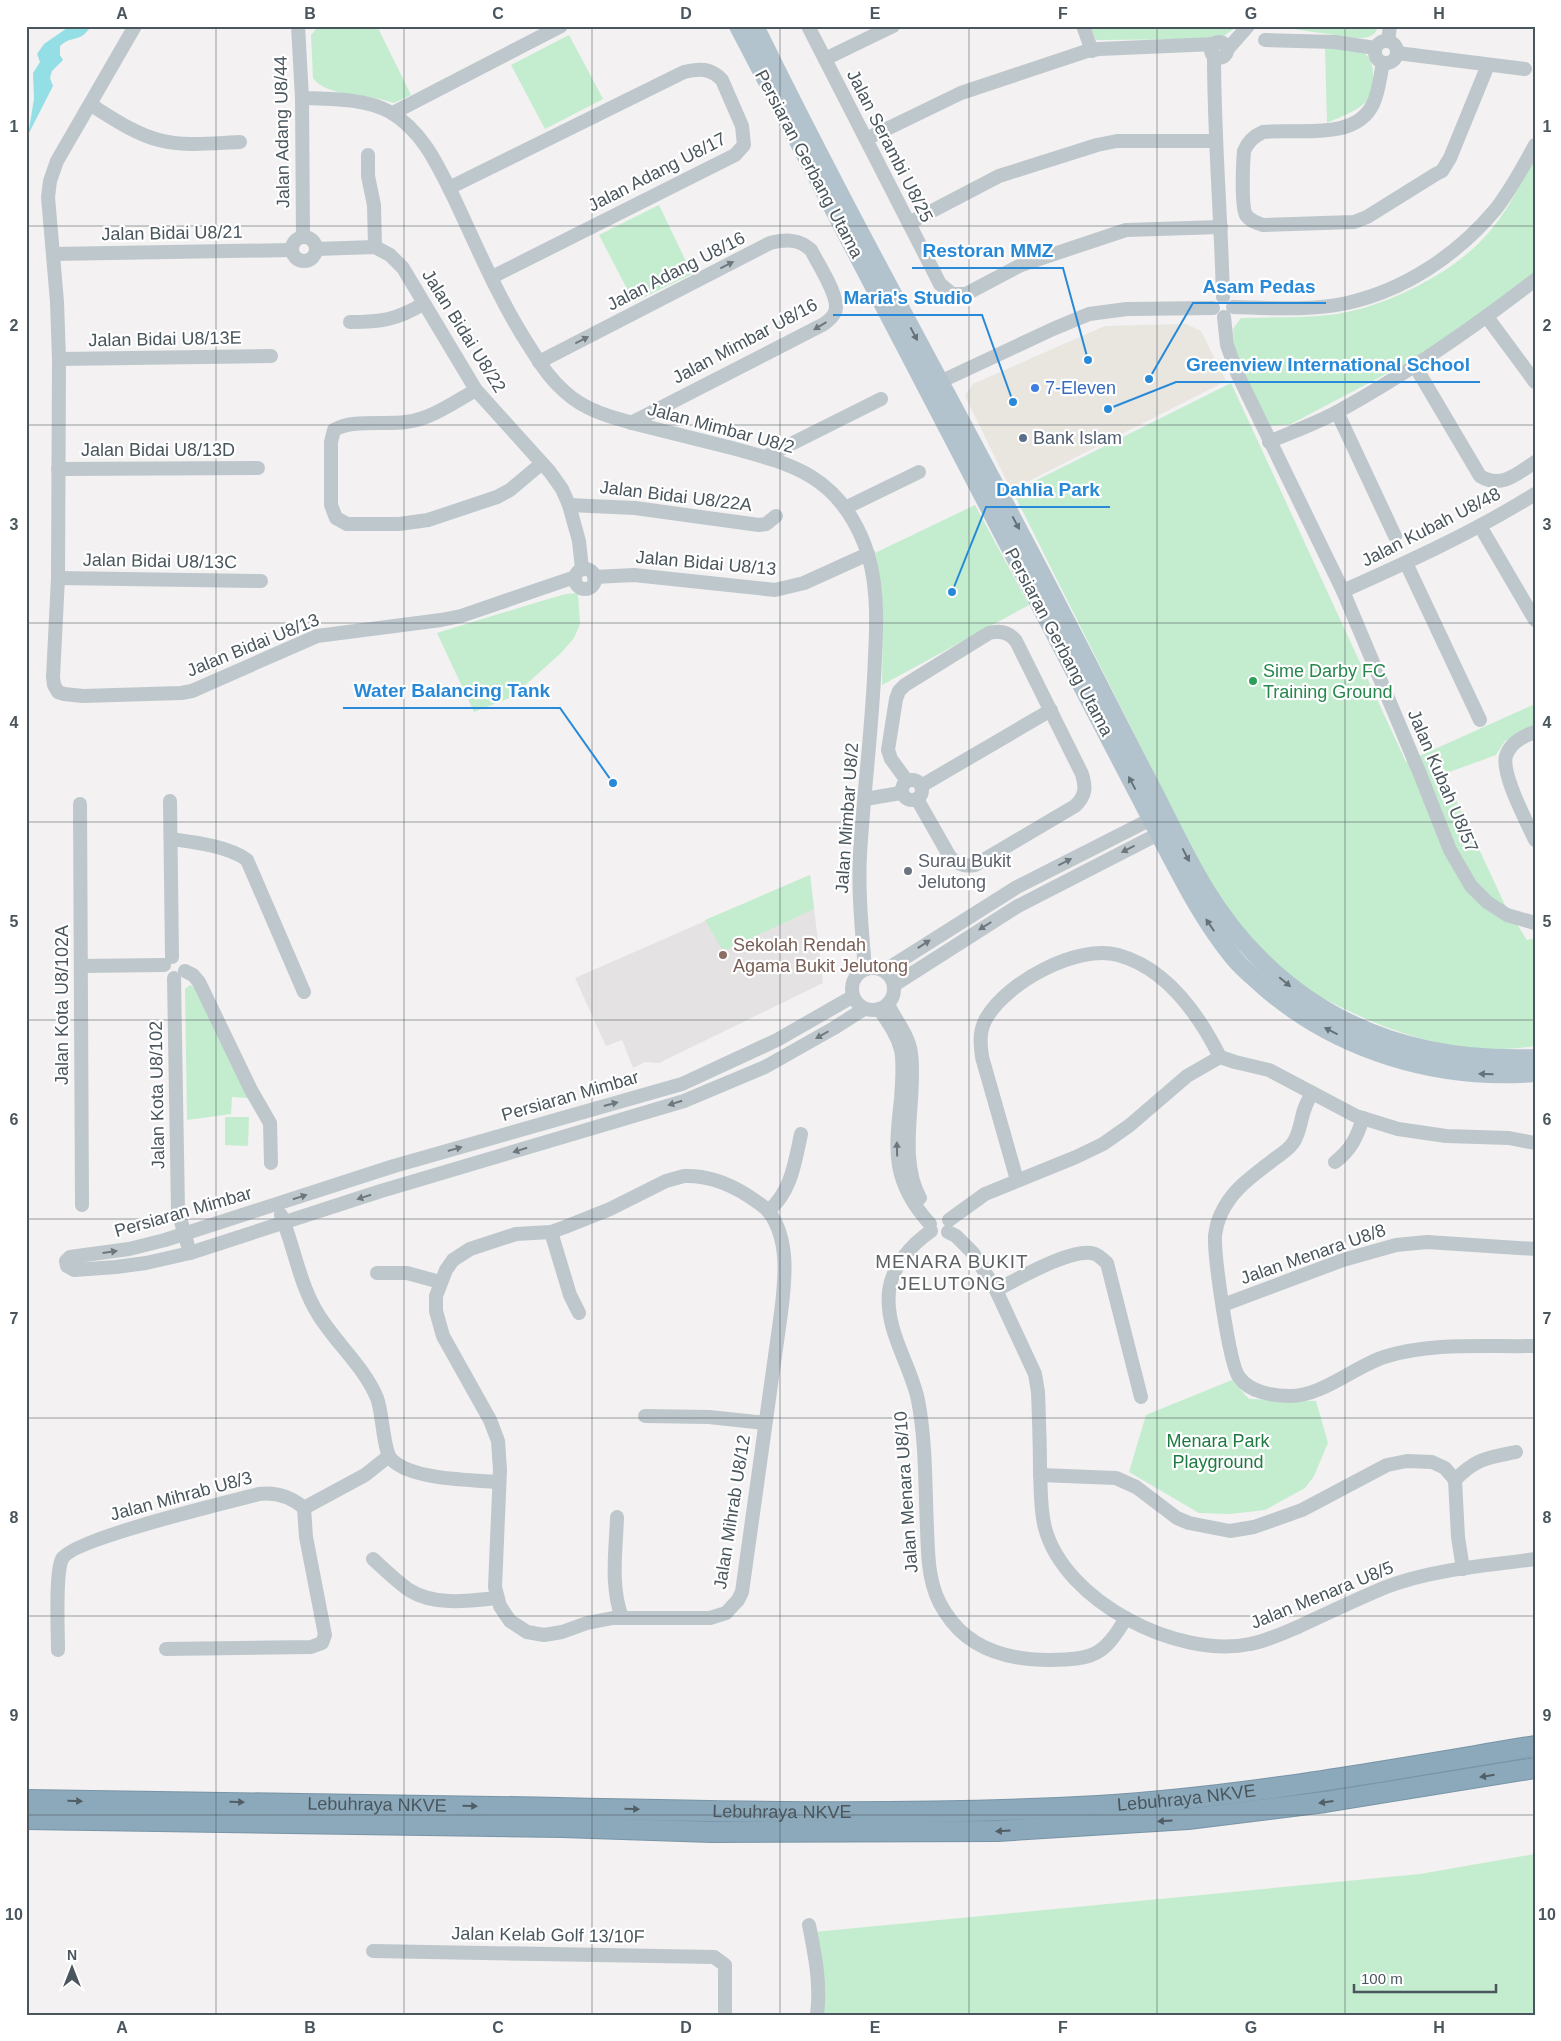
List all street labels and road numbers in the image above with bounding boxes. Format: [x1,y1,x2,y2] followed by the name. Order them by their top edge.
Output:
[271,56,293,208] street label: Jalan Adang U8/44
[751,67,868,262] street label: Persiaran Gerbang Utama
[843,67,937,225] street label: Jalan Serambi U8/25
[585,129,729,215] street label: Jalan Adang U8/17
[101,222,243,244] street label: Jalan Bidai U8/21
[604,228,748,314] street label: Jalan Adang U8/16
[418,266,510,396] street label: Jalan Bidai U8/22
[669,294,821,388] street label: Jalan Mimbar U8/16
[88,328,242,350] street label: Jalan Bidai U8/13E
[645,399,797,457] street label: Jalan Mimbar U8/2
[81,440,235,460] street label: Jalan Bidai U8/13D
[599,477,753,515] street label: Jalan Bidai U8/22A
[1358,483,1504,571] street label: Jalan Kubah U8/48
[1001,545,1118,740] street label: Persiaran Gerbang Utama
[635,547,777,579] street label: Jalan Bidai U8/13
[83,550,237,572] street label: Jalan Bidai U8/13C
[184,609,322,681] street label: Jalan Bidai U8/13
[1404,707,1482,855] street label: Jalan Kubah U8/57
[832,742,862,894] street label: Jalan Mimbar U8/2
[52,925,72,1085] street label: Jalan Kota U8/102A
[146,1021,168,1169] street label: Jalan Kota U8/102
[499,1067,641,1125] street label: Persiaran Mimbar
[112,1183,254,1241] street label: Persiaran Mimbar
[1238,1220,1388,1288] street label: Jalan Menara U8/8
[890,1410,922,1574] street label: Jalan Menara U8/10
[710,1433,754,1591] street label: Jalan Mihrab U8/12
[108,1467,254,1525] street label: Jalan Mihrab U8/3
[1248,1557,1396,1633] street label: Jalan Menara U8/5
[1116,1780,1257,1815] street label: Lebuhraya NKVE
[307,1793,447,1816] street label: Lebuhraya NKVE
[712,1801,851,1822] street label: Lebuhraya NKVE
[451,1923,645,1947] street label: Jalan Kelab Golf 13/10F

